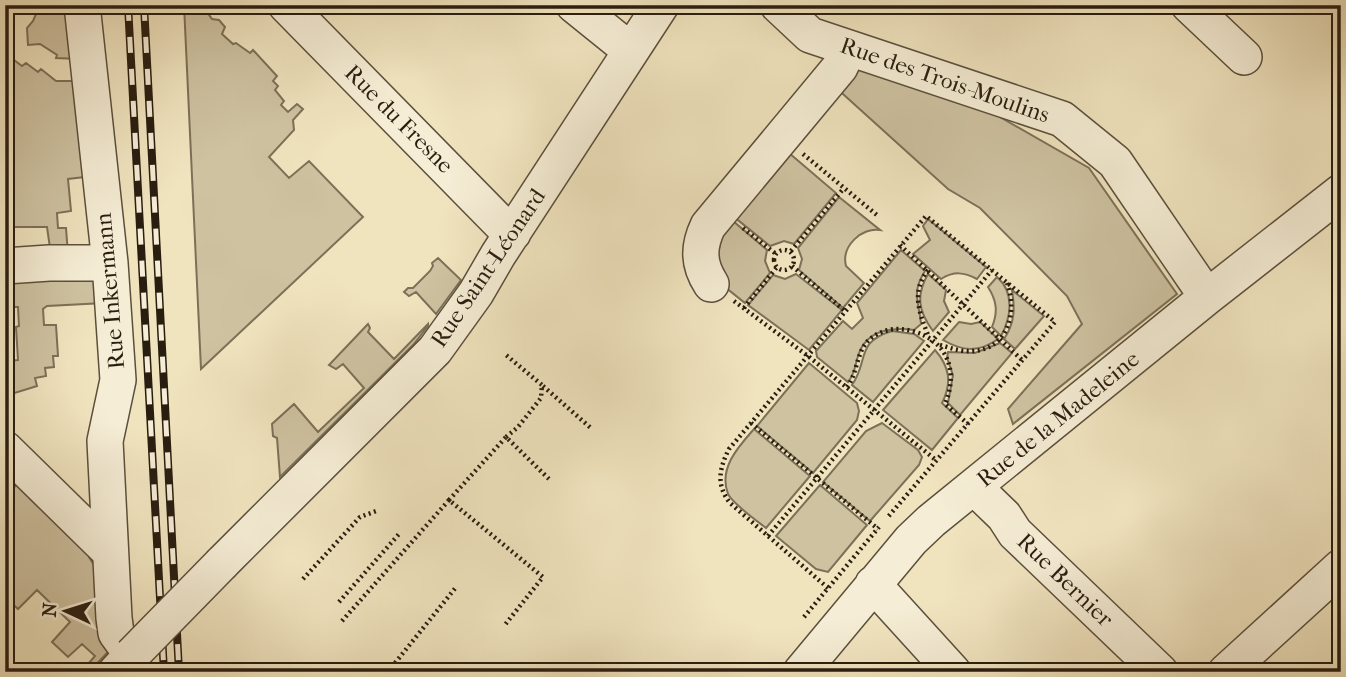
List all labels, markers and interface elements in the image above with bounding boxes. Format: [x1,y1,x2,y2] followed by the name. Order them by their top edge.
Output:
[837,32,1053,128] street label: Rue des Trois-Moulins
[339,59,459,179] street label: Rue du Fresne
[425,183,551,352] street label: Rue Saint-Léonard
[90,211,130,370] street label: Rue Inkermann
[971,345,1145,493] street label: Rue de la Madeleine
[1011,528,1119,633] street label: Rue Bernier
[32,576,102,646] north arrow
[39,601,62,618] text: N

